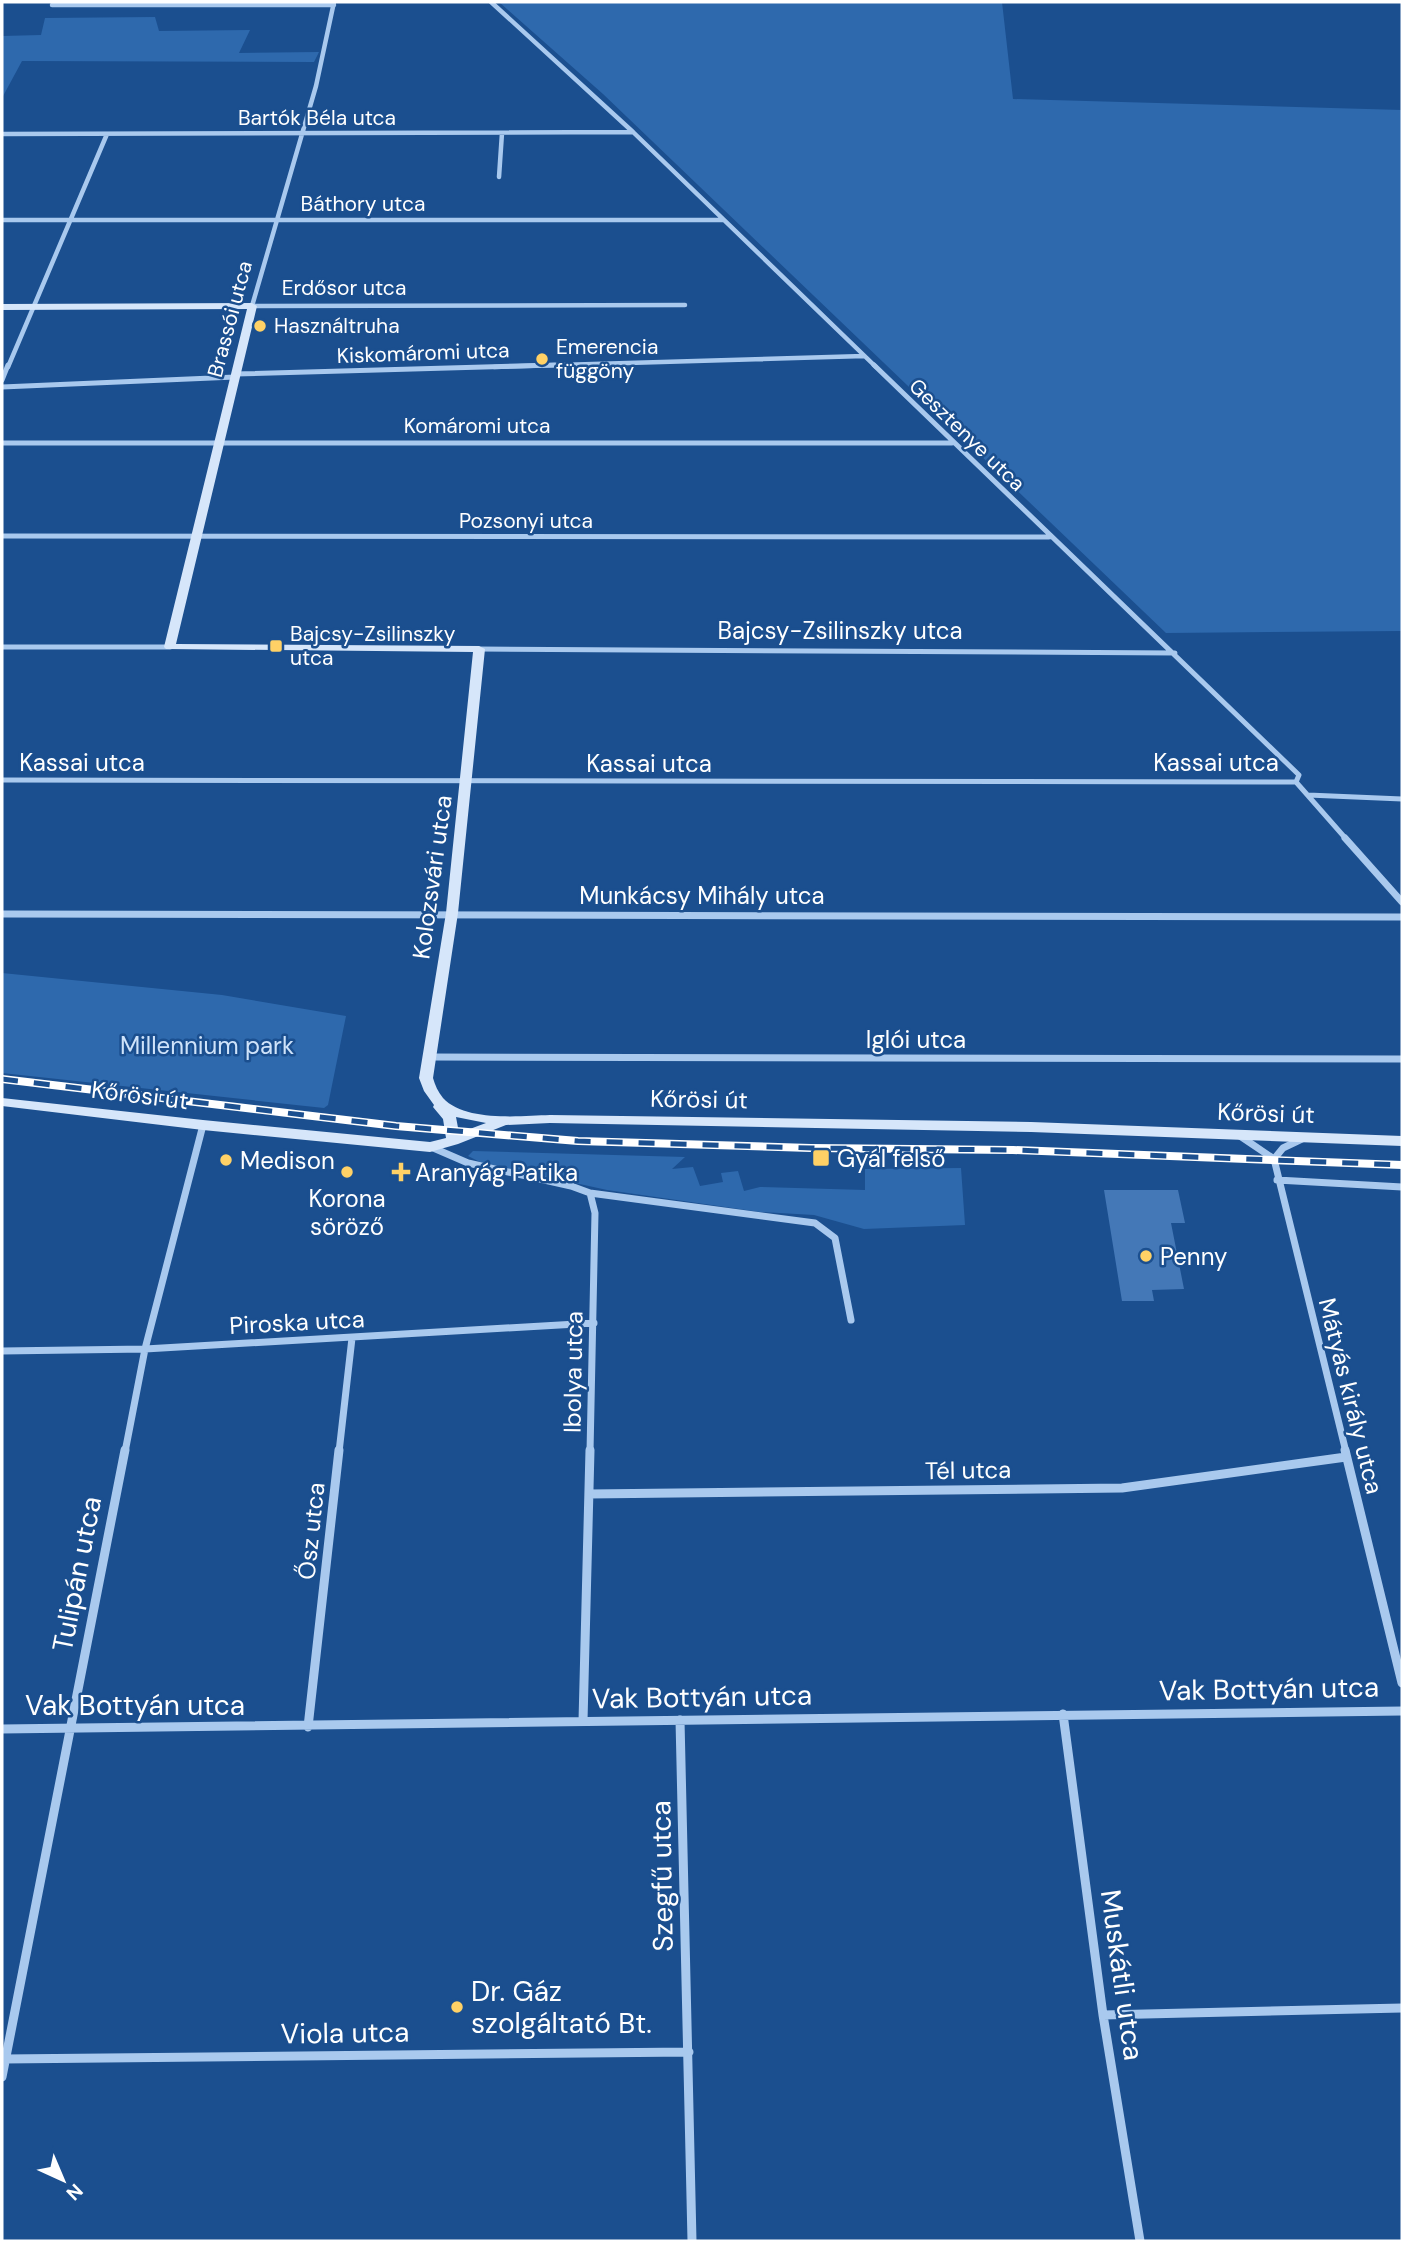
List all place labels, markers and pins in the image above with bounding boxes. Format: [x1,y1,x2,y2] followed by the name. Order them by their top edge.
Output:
[274,312,400,340] place label: Használtruha
[252,318,268,334] marker: Használtruha
[556,333,658,385] place label: Emerencia függöny
[534,351,550,367] marker: Emerencia függöny
[290,620,456,672] place label: Bajcsy-Zsilinszky utca
[268,638,284,654] marker: Bajcsy-Zsilinszky utca
[837,1143,946,1174] place label: Gyál felső
[240,1145,335,1176] place label: Medison
[811,1148,831,1168] marker: Gyál felső
[218,1152,234,1168] marker: Medison
[415,1157,578,1188] place label: Aranyág Patika
[339,1164,355,1180] marker: Korona söröző
[393,1164,409,1180] marker: Aranyág Patika
[309,1183,385,1242] place label: Korona söröző
[1160,1241,1227,1272] place label: Penny
[1138,1248,1154,1264] marker: Penny
[471,1973,652,2042] place label: Dr. Gáz szolgáltató Bt.
[449,1999,465,2015] marker: Dr. Gáz szolgáltató Bt.

